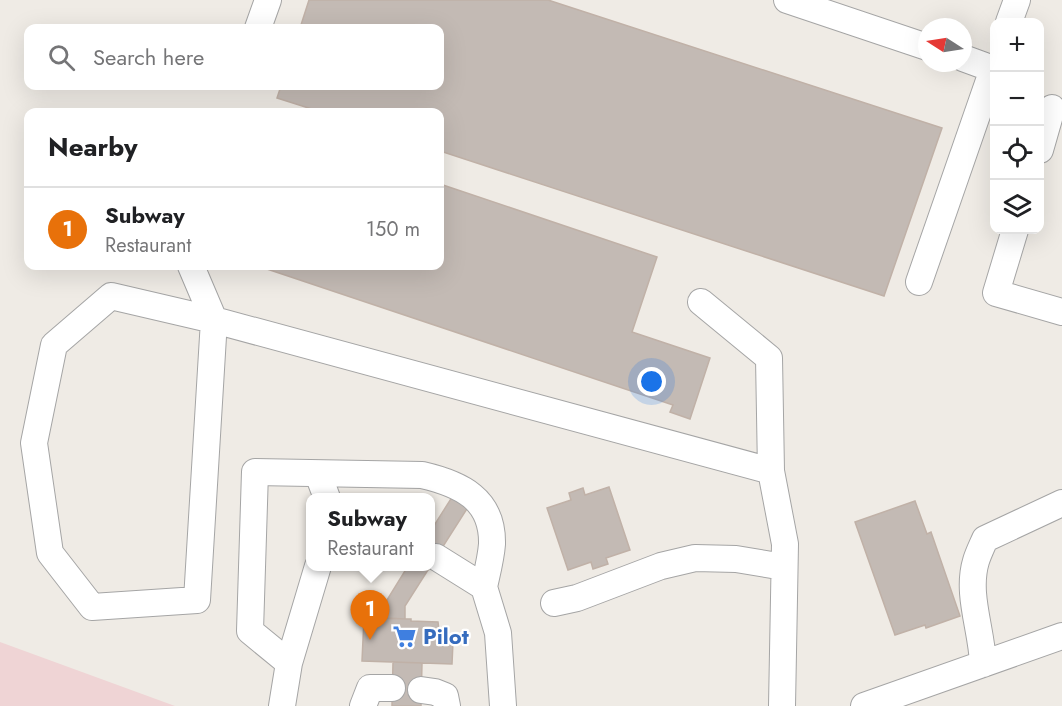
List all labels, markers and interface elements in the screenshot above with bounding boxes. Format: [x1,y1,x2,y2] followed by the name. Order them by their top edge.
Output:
[918,18,972,72] north arrow
[990,18,1044,234] map controls
[990,18,1044,72] button: +
[24,24,444,90] search box
[45,41,78,74] icon: search
[93,41,204,73] text: Search here
[990,72,1044,126] button: −
[990,126,1044,180] button: locate
[48,128,137,166] text: Nearby
[990,180,1044,234] button: layers
[105,199,185,231] text: Subway
[62,215,73,244] text: 1
[366,215,420,244] text: 150 m
[105,231,191,260] text: Restaurant
[637,367,666,396] your location
[306,493,435,571] popup
[327,502,407,534] text: Subway
[327,534,414,563] text: Restaurant
[350,590,389,640] pin: 1
[423,620,469,652] place label: Pilot
[392,623,418,649] supermarket icon: Pilot

